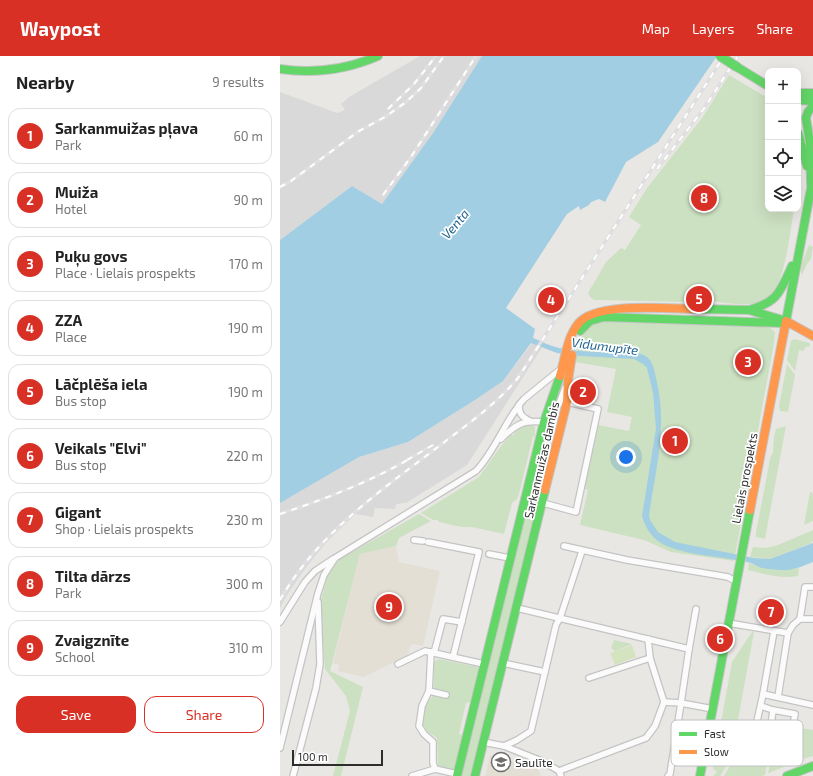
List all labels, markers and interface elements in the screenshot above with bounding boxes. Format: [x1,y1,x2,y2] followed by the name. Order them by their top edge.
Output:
[20,17,100,40] text: Waypost
[642,20,670,37] text: Map
[692,20,734,37] text: Layers
[756,20,793,37] text: Share
[765,68,801,212] map controls
[765,68,801,104] button: +
[16,72,74,92] text: Nearby
[212,74,264,90] text: 9 results
[765,104,801,140] button: −
[55,119,198,137] text: Sarkanmuižas pļava
[27,128,33,144] text: 1
[233,128,263,144] text: 60 m
[55,137,82,153] text: Park
[765,140,801,176] button: locate
[765,176,801,212] button: layers
[55,183,98,201] text: Muiža
[691,183,717,213] pin: 8
[26,192,34,208] text: 2
[233,192,263,208] text: 90 m
[55,201,87,217] text: Hotel
[438,206,472,242] water label: Venta
[55,247,127,265] text: Puķu govs
[26,256,34,272] text: 3
[229,256,263,272] text: 170 m
[55,265,196,281] text: Place · Lielais prospekts
[686,284,712,314] pin: 5
[538,285,564,315] pin: 4
[55,311,82,329] text: ZZA
[26,320,34,336] text: 4
[228,320,263,336] text: 190 m
[55,329,87,345] text: Place
[571,334,639,358] water label: Vidumupīte
[735,347,761,377] pin: 3
[55,375,147,393] text: Lāčplēša iela
[570,377,596,407] pin: 2
[26,384,34,400] text: 5
[228,384,263,400] text: 190 m
[55,393,106,409] text: Bus stop
[521,400,561,520] street label: Sarkanmuižas dambis
[662,426,688,456] pin: 1
[728,431,760,525] street label: Lielais prospekts
[55,439,147,457] text: Veikals "Elvi"
[616,447,636,467] your location
[26,448,34,464] text: 6
[226,448,263,464] text: 220 m
[55,457,106,473] text: Bus stop
[55,503,101,521] text: Gigant
[27,512,33,528] text: 7
[226,512,263,528] text: 230 m
[55,521,194,537] text: Shop · Lielais prospekts
[55,567,131,585] text: Tilta dārzs
[26,576,34,592] text: 8
[226,576,263,592] text: 300 m
[55,585,82,601] text: Park
[376,592,402,622] pin: 9
[758,597,784,627] pin: 7
[707,624,733,654] pin: 6
[55,631,129,649] text: Zvaigznīte
[26,640,34,656] text: 9
[228,640,263,656] text: 310 m
[55,649,95,665] text: School
[16,696,136,733] button: Save
[144,696,264,733] button: Share
[671,720,803,766] legend
[704,727,726,740] text: Fast
[704,745,729,758] text: Slow
[292,748,383,767] scale bar
[298,750,328,763] text: 100 m
[490,751,512,773] school or university icon: Saulīte
[515,755,553,769] place label: Saulīte

